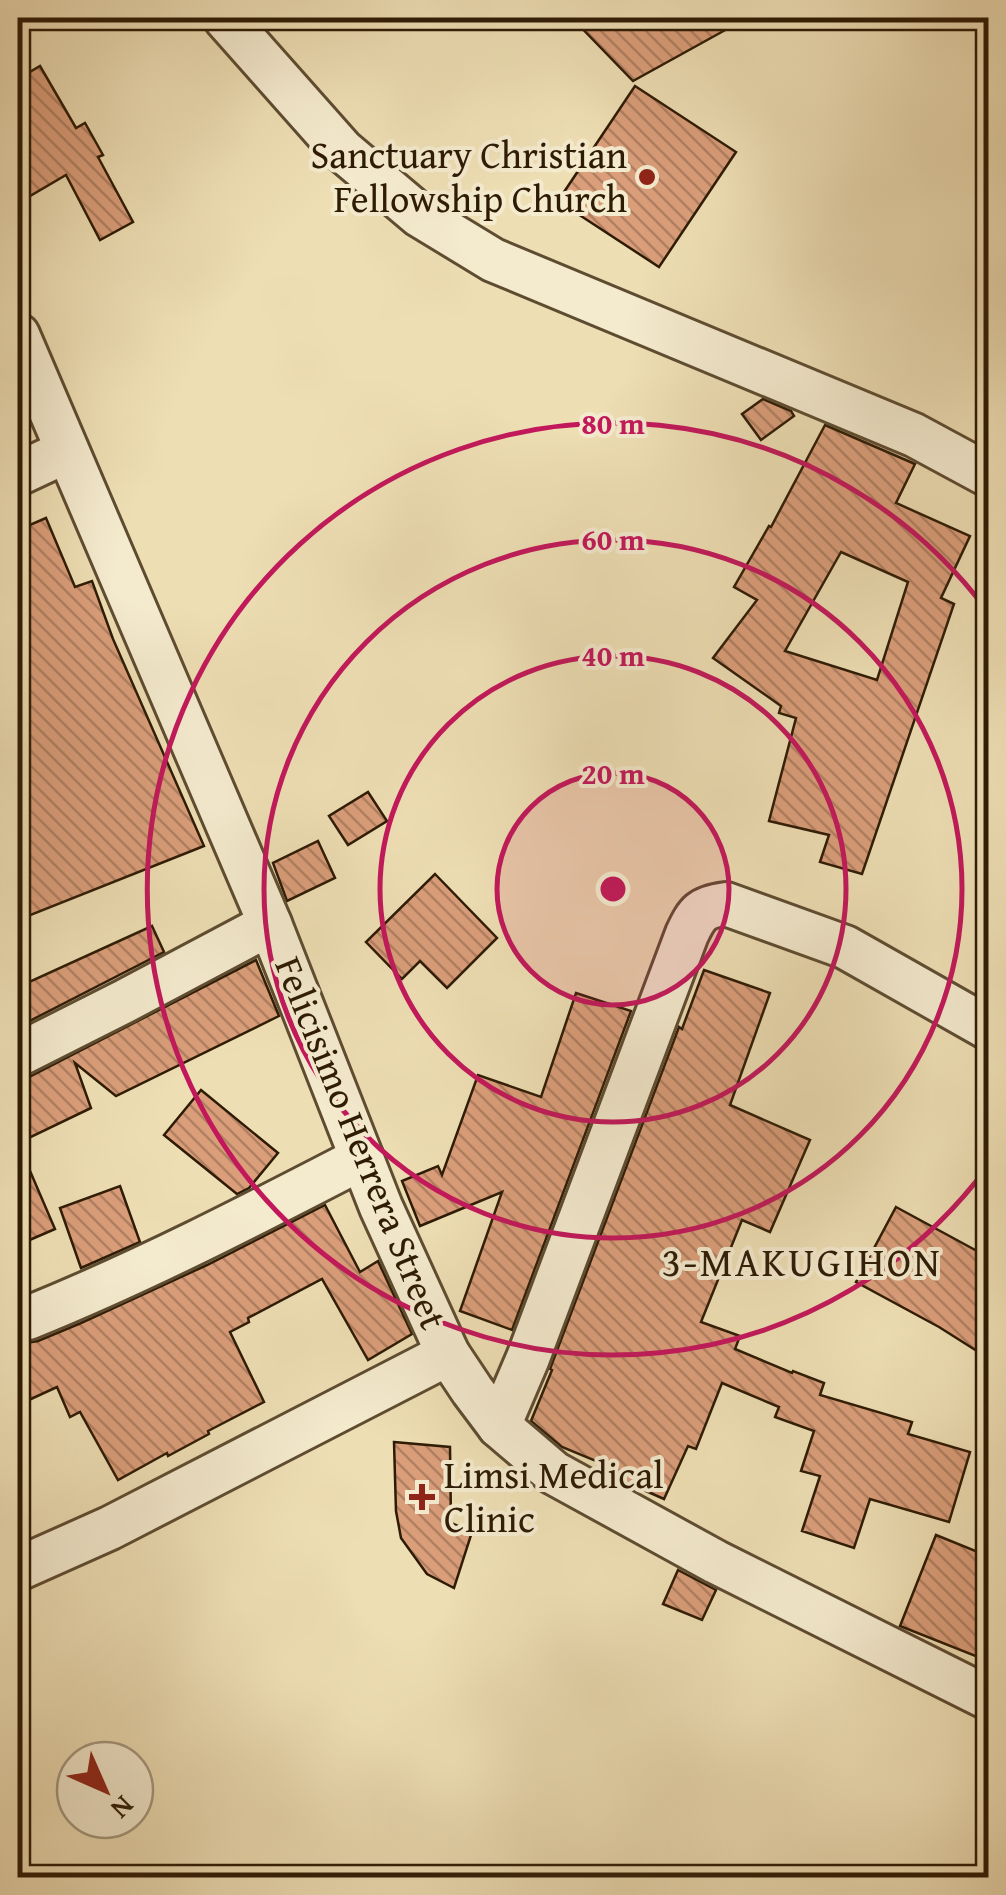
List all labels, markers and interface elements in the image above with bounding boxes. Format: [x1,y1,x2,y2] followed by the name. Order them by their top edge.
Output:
[311,126,627,226] place label: Sanctuary Christian Fellowship Church
[636,166,658,188] marker: Sanctuary Christian Fellowship Church
[581,401,645,445] text: 80 m
[581,517,645,561] text: 60 m
[581,633,645,677] text: 40 m
[581,751,645,795] text: 20 m
[595,871,631,907] centre of rings
[261,948,462,1337] street label: Felicisimo Herrera Street
[662,1232,942,1291] district label: 3-MAKUGIHON
[444,1446,664,1546] place label: Limsi Medical Clinic
[409,1484,435,1510] marker: Limsi Medical Clinic
[55,1740,155,1840] north arrow
[102,1787,144,1829] text: N

